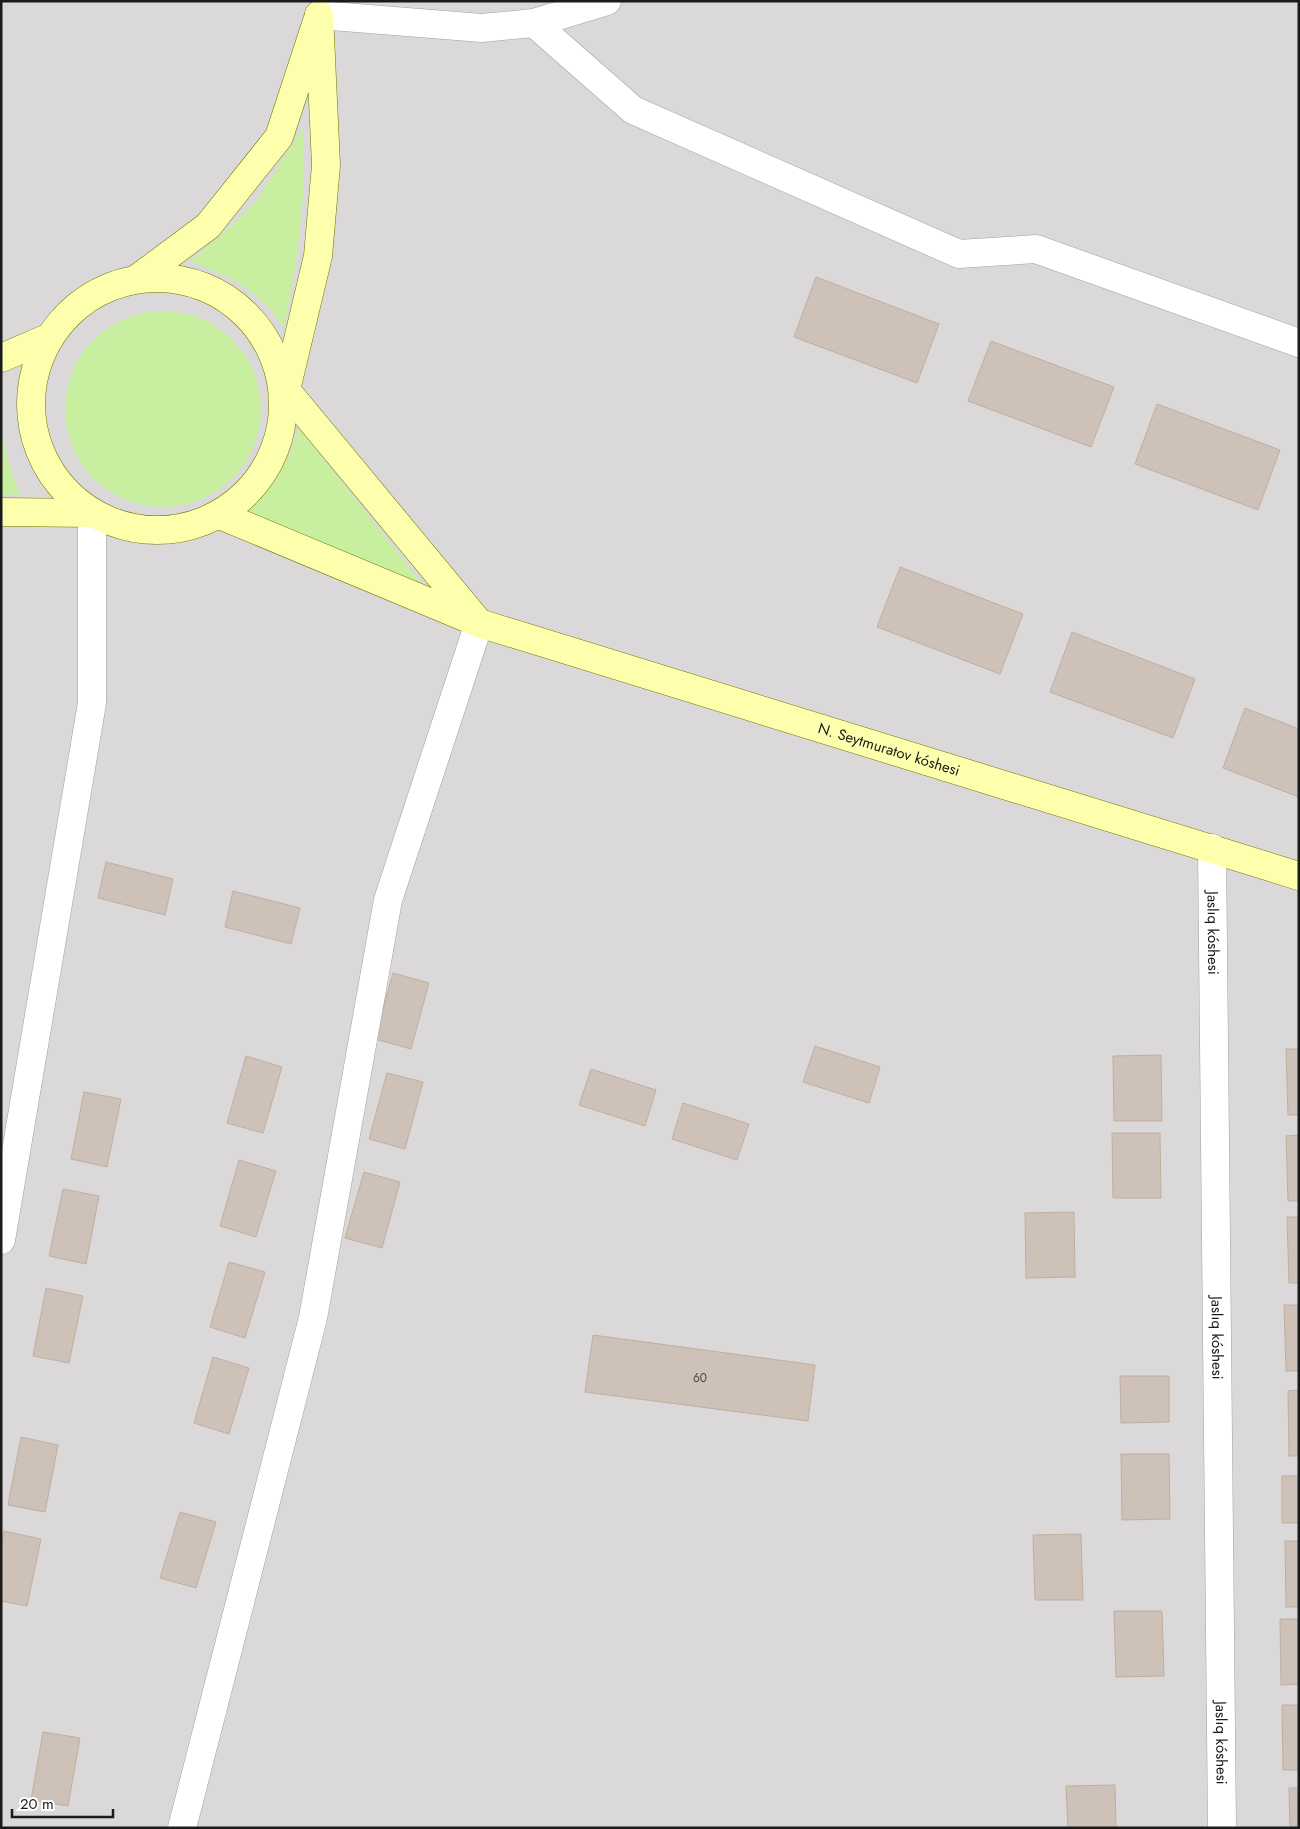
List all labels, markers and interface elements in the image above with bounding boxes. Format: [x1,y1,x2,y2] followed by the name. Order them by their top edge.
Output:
[815,717,963,782] street label: N. Seytmuratov kóshesi
[1201,889,1224,975] street label: Jaslıq kóshesi
[1206,1294,1228,1380] street label: Jaslıq kóshesi
[693,1369,707,1387] house number: 60
[1210,1699,1233,1785] street label: Jaslıq kóshesi
[12,1786,114,1818] scale bar
[20,1793,54,1815] text: 20 m

